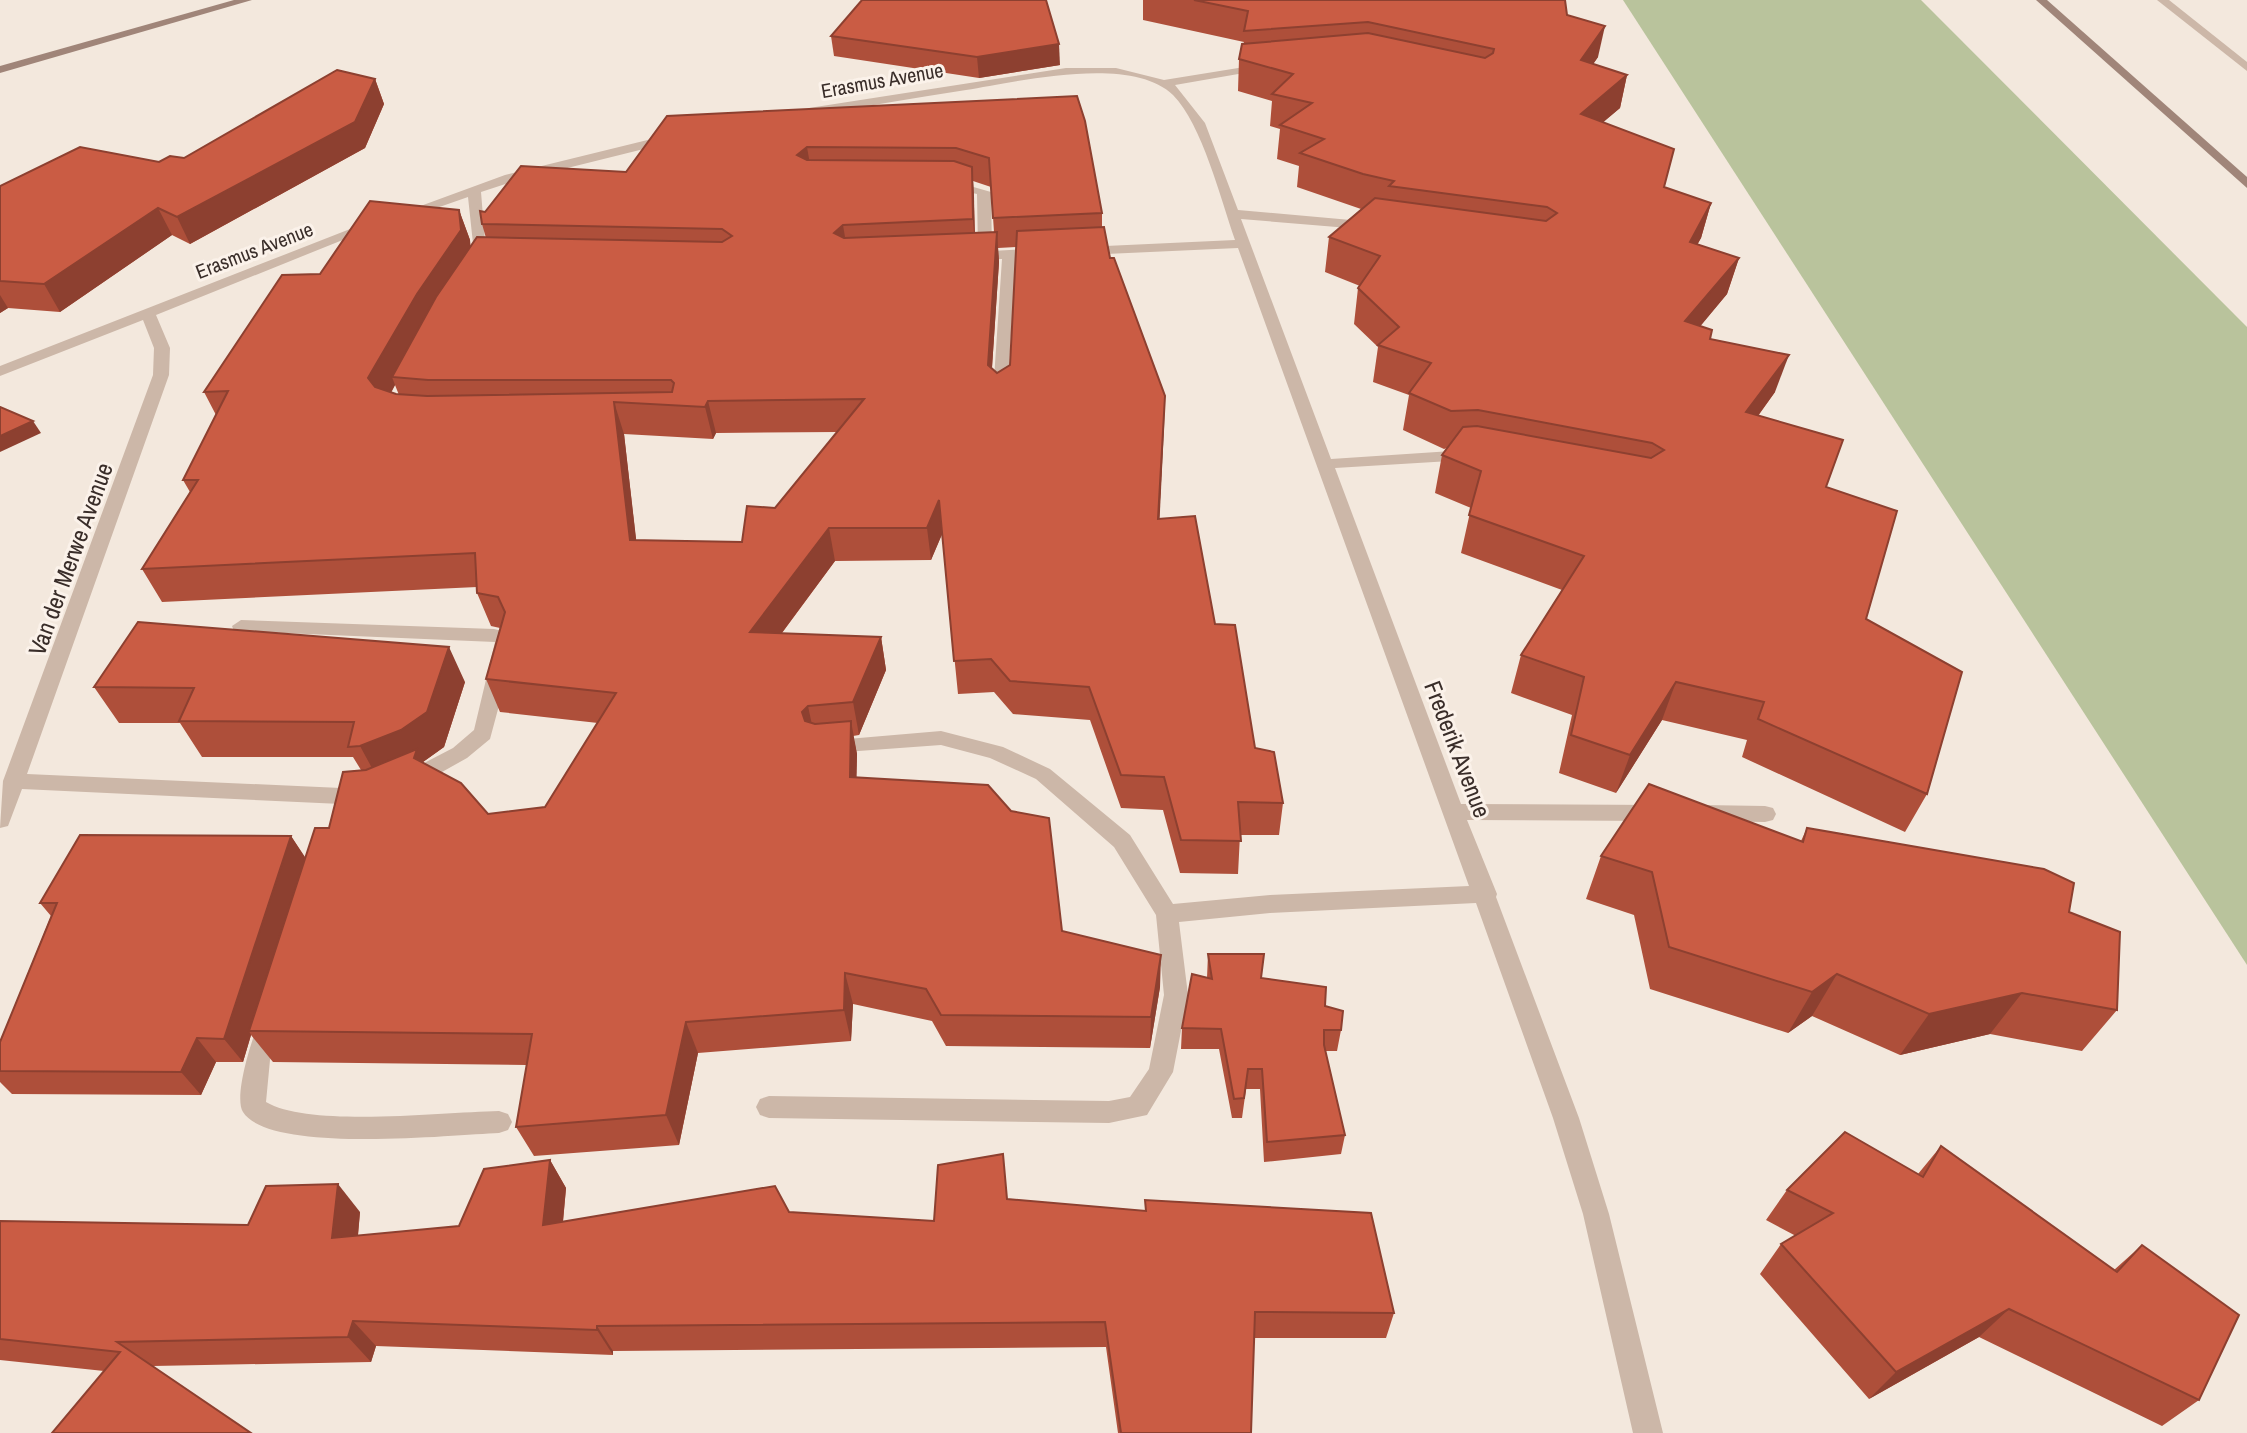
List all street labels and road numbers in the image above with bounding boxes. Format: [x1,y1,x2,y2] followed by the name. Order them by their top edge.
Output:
[819,56,945,104] street label: Erasmus Avenue
[191,215,317,285] street label: Erasmus Avenue
[20,458,120,660] street label: Van der Merwe Avenue
[1417,676,1499,822] street label: Frederik Avenue

